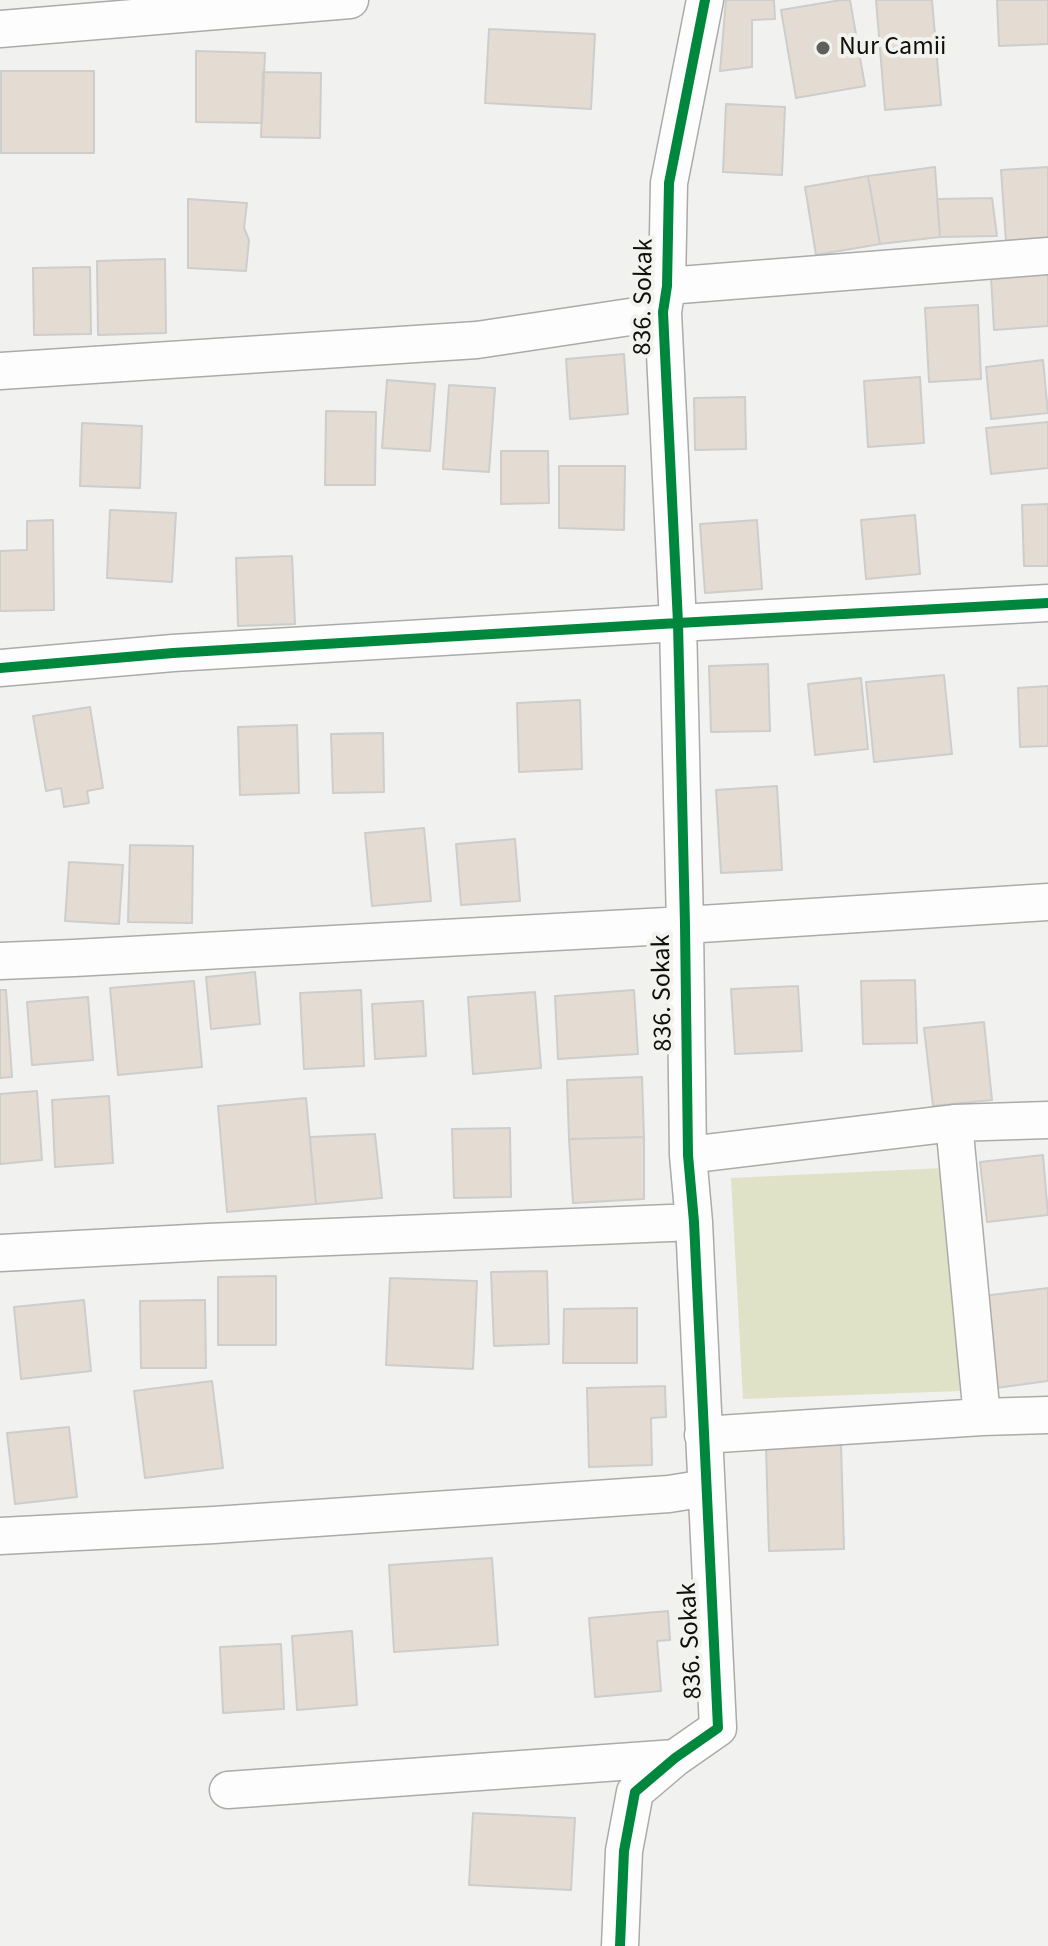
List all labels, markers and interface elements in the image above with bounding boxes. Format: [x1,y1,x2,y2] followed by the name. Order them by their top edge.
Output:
[839,32,946,64] place label: Nur Camii
[814,39,832,57] marker: Nur Camii
[628,238,662,356] street label: 836. Sokak
[647,934,681,1052] street label: 836. Sokak
[673,1582,711,1700] street label: 836. Sokak

